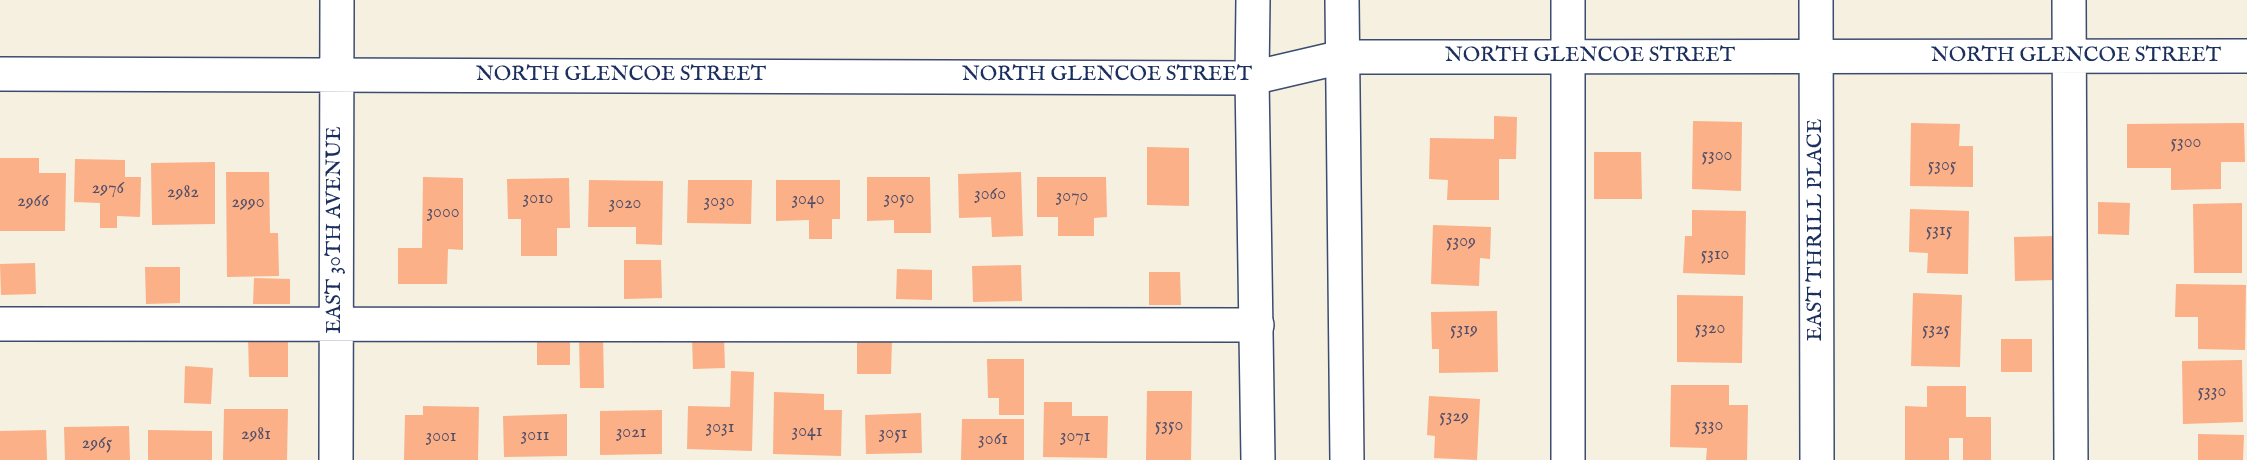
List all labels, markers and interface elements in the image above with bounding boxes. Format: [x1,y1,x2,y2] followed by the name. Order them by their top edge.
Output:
[1445,44,1735,70] street label: NORTH GLENCOE STREET
[1931,44,2221,70] street label: NORTH GLENCOE STREET
[476,63,766,89] street label: NORTH GLENCOE STREET
[962,63,1252,89] street label: NORTH GLENCOE STREET
[1804,119,1830,341] street label: EAST THRILL PLACE
[323,126,349,334] street label: EAST 30TH AVENUE
[2171,132,2201,154] house number: 5300
[1702,145,1732,167] house number: 5300
[1928,155,1956,177] house number: 5305
[92,178,124,200] house number: 2976
[167,182,199,204] house number: 2982
[974,184,1006,206] house number: 3060
[1056,186,1088,208] house number: 3070
[523,188,553,210] house number: 3010
[884,188,914,210] house number: 3050
[791,189,825,211] house number: 3040
[17,191,49,213] house number: 2966
[703,191,735,213] house number: 3030
[231,192,265,214] house number: 2990
[609,193,641,215] house number: 3020
[426,202,460,224] house number: 3000
[1926,220,1952,242] house number: 5315
[1446,231,1476,253] house number: 5309
[1701,244,1729,266] house number: 5310
[1695,318,1725,340] house number: 5320
[1450,319,1478,341] house number: 5319
[1922,319,1950,341] house number: 5325
[2198,381,2226,403] house number: 5330
[1439,406,1469,428] house number: 5329
[1155,415,1183,437] house number: 5350
[1695,415,1723,437] house number: 5330
[706,417,734,439] house number: 3031
[791,421,823,443] house number: 3041
[616,422,646,444] house number: 3021
[879,423,907,445] house number: 3051
[241,424,271,446] house number: 2981
[521,425,549,447] house number: 3011
[426,426,456,448] house number: 3001
[1060,426,1090,448] house number: 3071
[978,429,1008,451] house number: 3061
[82,433,112,455] house number: 2965

